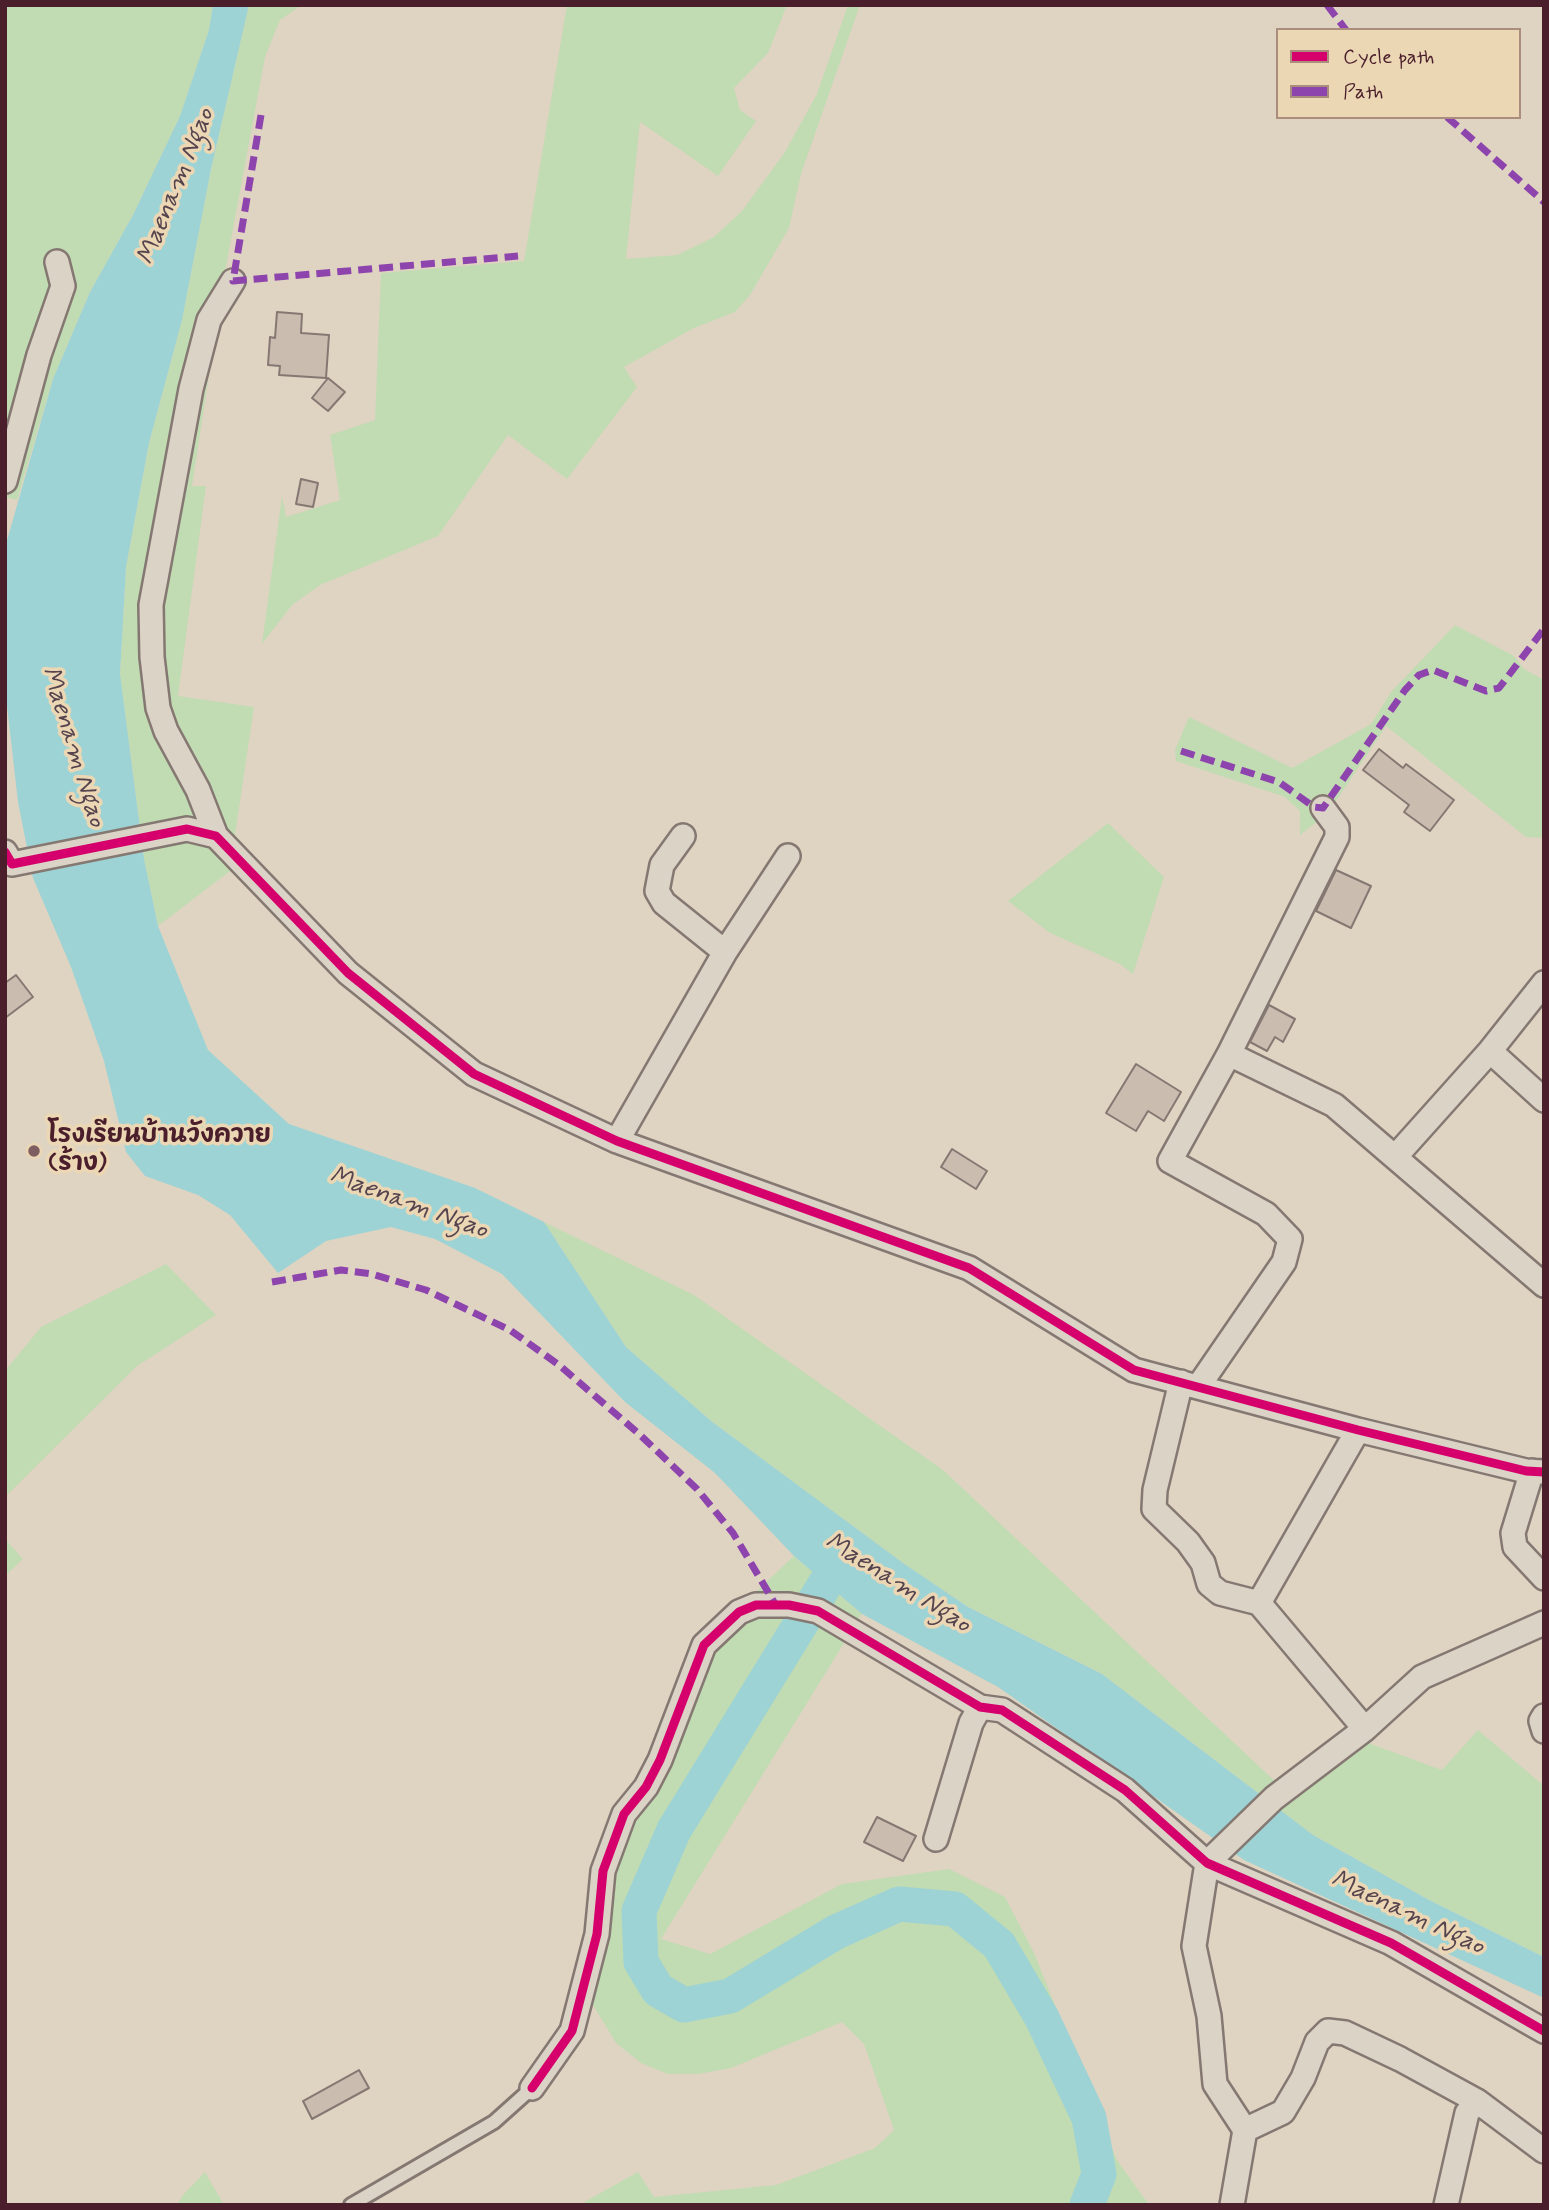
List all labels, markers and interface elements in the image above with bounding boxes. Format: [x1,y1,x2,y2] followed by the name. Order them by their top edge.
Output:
[1276,28,1521,119] legend
[1343,43,1434,71] text: Cycle path
[1343,78,1383,106] text: Path
[131,104,223,270] water label: Maenam Ngao
[33,663,111,831] water label: Maenam Ngao
[48,1123,271,1179] place label: โรงเรียนบ้านวังควาย (ร้าง)
[26,1143,42,1159] marker: โรงเรียนบ้านวังควาย (ร้าง)
[325,1161,491,1247] water label: Maenam Ngao
[818,1527,976,1641] water label: Maenam Ngao
[1325,1865,1489,1963] water label: Maenam Ngao

